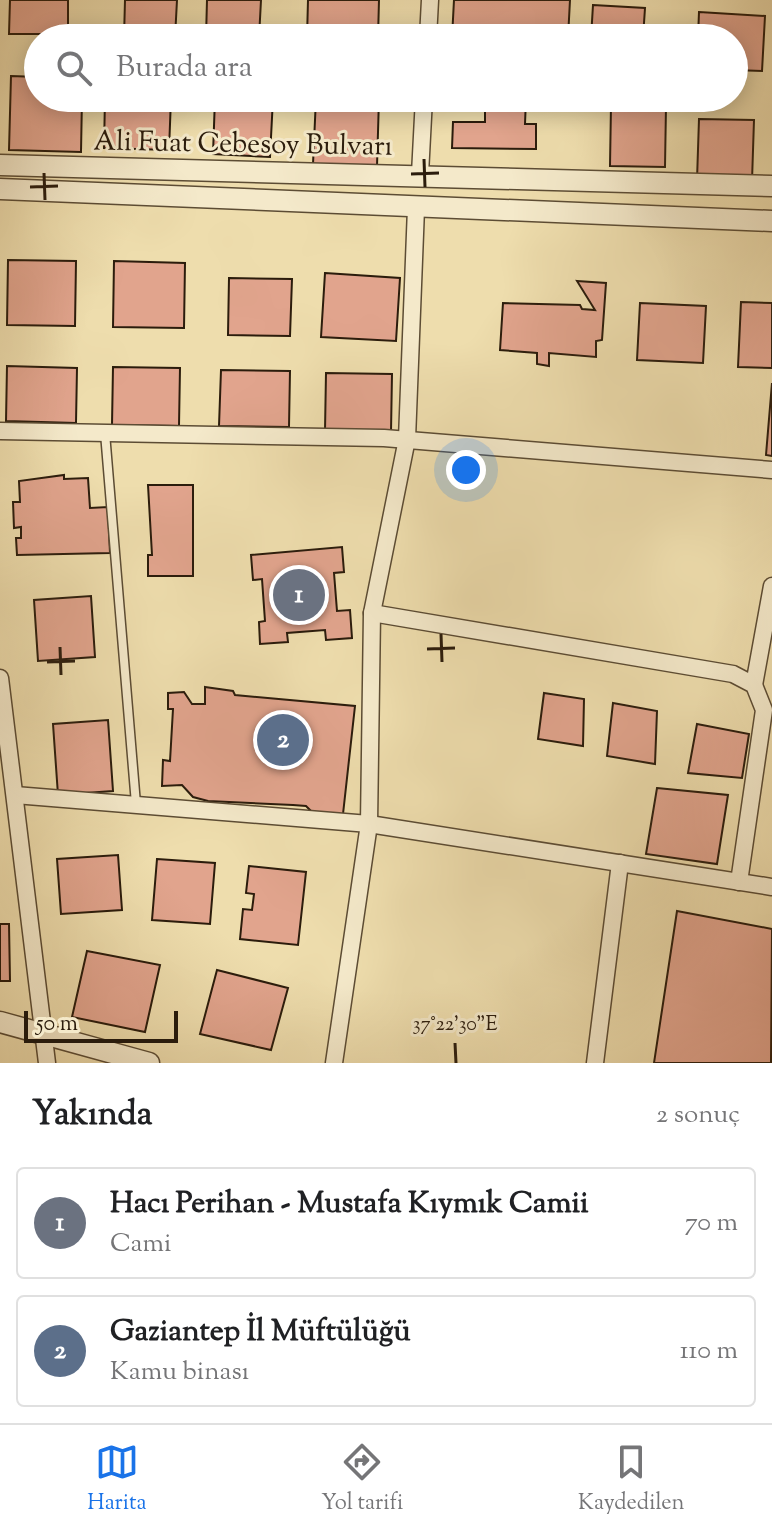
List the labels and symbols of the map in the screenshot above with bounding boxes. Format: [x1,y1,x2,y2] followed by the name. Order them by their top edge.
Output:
[93,122,393,168] street label: Ali Fuat Cebesoy Bulvarı
[446,450,486,490] your location
[273,565,325,625] pin: 1
[257,710,309,770] pin: 2
[24,1007,178,1043] scale bar
[412,1011,498,1040] text: 37°22'30"E

